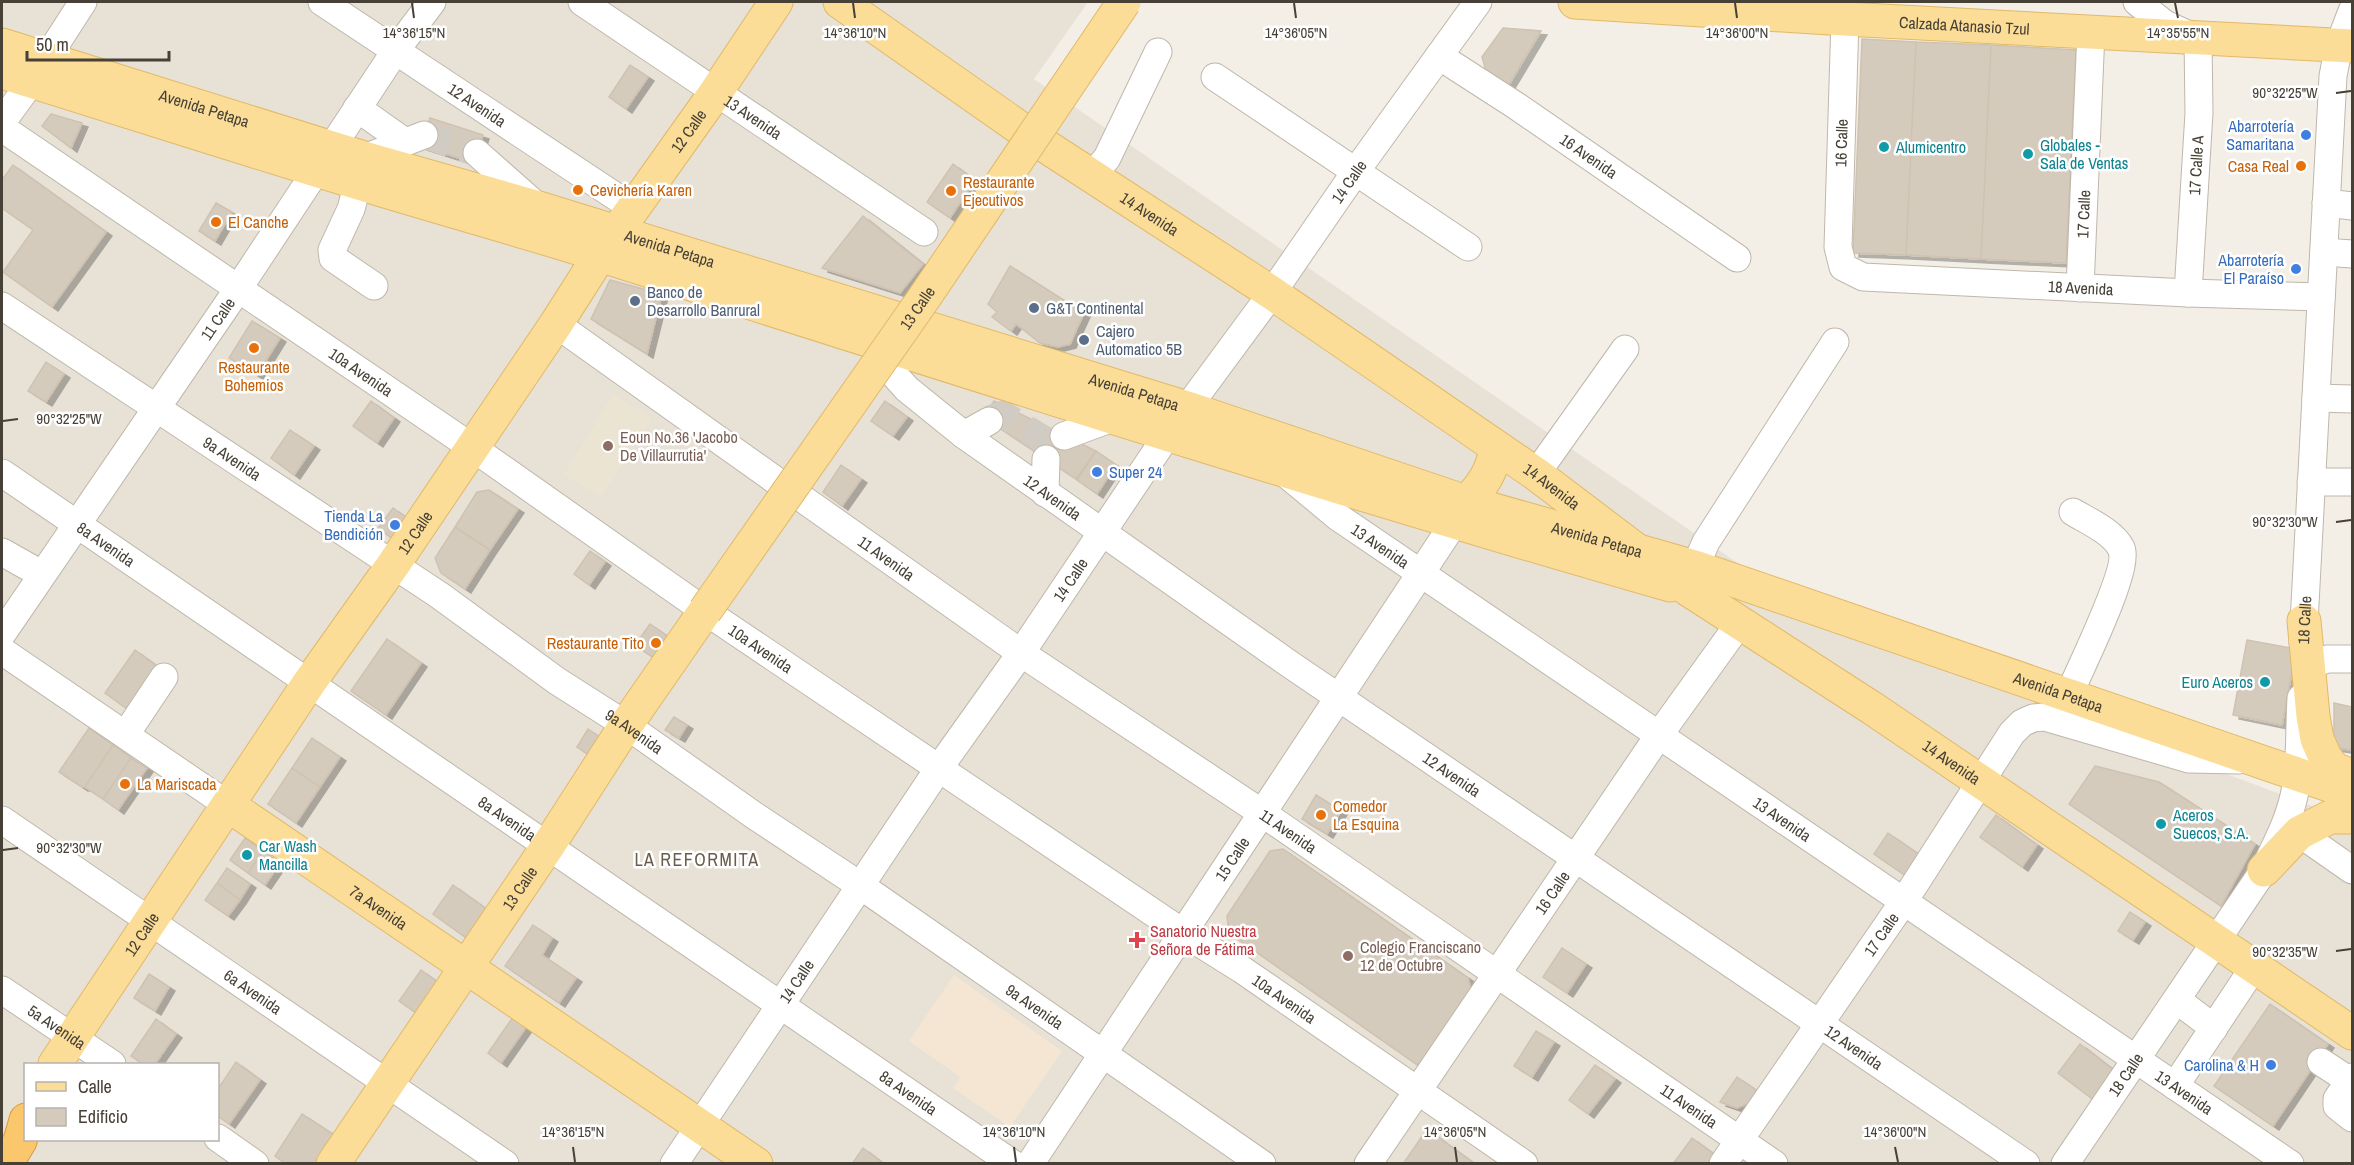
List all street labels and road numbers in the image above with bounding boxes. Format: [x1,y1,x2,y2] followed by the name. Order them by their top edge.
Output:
[1899,11,2030,40] street label: Calzada Atanasio Tzul
[444,77,511,132] street label: 12 Avenida
[156,83,253,133] street label: Avenida Petapa
[720,90,787,145] street label: 13 Avenida
[665,105,711,157] street label: 12 Calle
[1829,119,1853,167] street label: 16 Calle
[1556,128,1623,184] street label: 16 Avenida
[2183,134,2209,196] street label: 17 Calle A
[1326,155,1372,208] street label: 14 Calle
[1116,186,1184,241] street label: 14 Avenida
[2071,190,2095,239] street label: 17 Calle
[621,224,718,273] street label: Avenida Petapa
[2047,275,2115,300] street label: 18 Avenida
[894,282,940,334] street label: 13 Calle
[195,293,240,344] street label: 11 Calle
[325,342,398,402] street label: 10a Avenida
[1085,367,1183,416] street label: Avenida Petapa
[199,431,266,486] street label: 9a Avenida
[1519,458,1585,515] street label: 14 Avenida
[1019,469,1086,526] street label: 12 Avenida
[392,506,438,559] street label: 12 Calle
[1548,516,1646,563] street label: Avenida Petapa
[73,517,140,572] street label: 8a Avenida
[1347,518,1414,574] street label: 13 Avenida
[854,530,920,586] street label: 11 Avenida
[1048,554,1093,606] street label: 14 Calle
[2292,595,2316,645] street label: 18 Calle
[724,619,798,678] street label: 10a Avenida
[2010,666,2107,718] street label: Avenida Petapa
[601,704,668,759] street label: 9a Avenida
[1918,734,1986,790] street label: 14 Avenida
[1419,747,1486,802] street label: 12 Avenida
[474,791,541,846] street label: 8a Avenida
[1749,791,1816,847] street label: 13 Avenida
[1255,804,1322,859] street label: 11 Avenida
[1209,833,1254,885] street label: 15 Calle
[497,862,542,914] street label: 13 Calle
[1530,866,1575,919] street label: 16 Calle
[345,880,412,935] street label: 7a Avenida
[119,908,164,960] street label: 12 Calle
[1858,908,1904,960] street label: 17 Calle
[774,955,819,1007] street label: 14 Calle
[220,964,287,1020] street label: 6a Avenida
[1248,969,1321,1029] street label: 10a Avenida
[1002,979,1068,1034] street label: 9a Avenida
[23,999,91,1055] street label: 5a Avenida
[1821,1020,1888,1075] street label: 12 Avenida
[2103,1048,2148,1101] street label: 18 Calle
[875,1065,942,1121] street label: 8a Avenida
[2151,1065,2218,1120] street label: 13 Avenida
[1656,1078,1722,1134] street label: 11 Avenida

